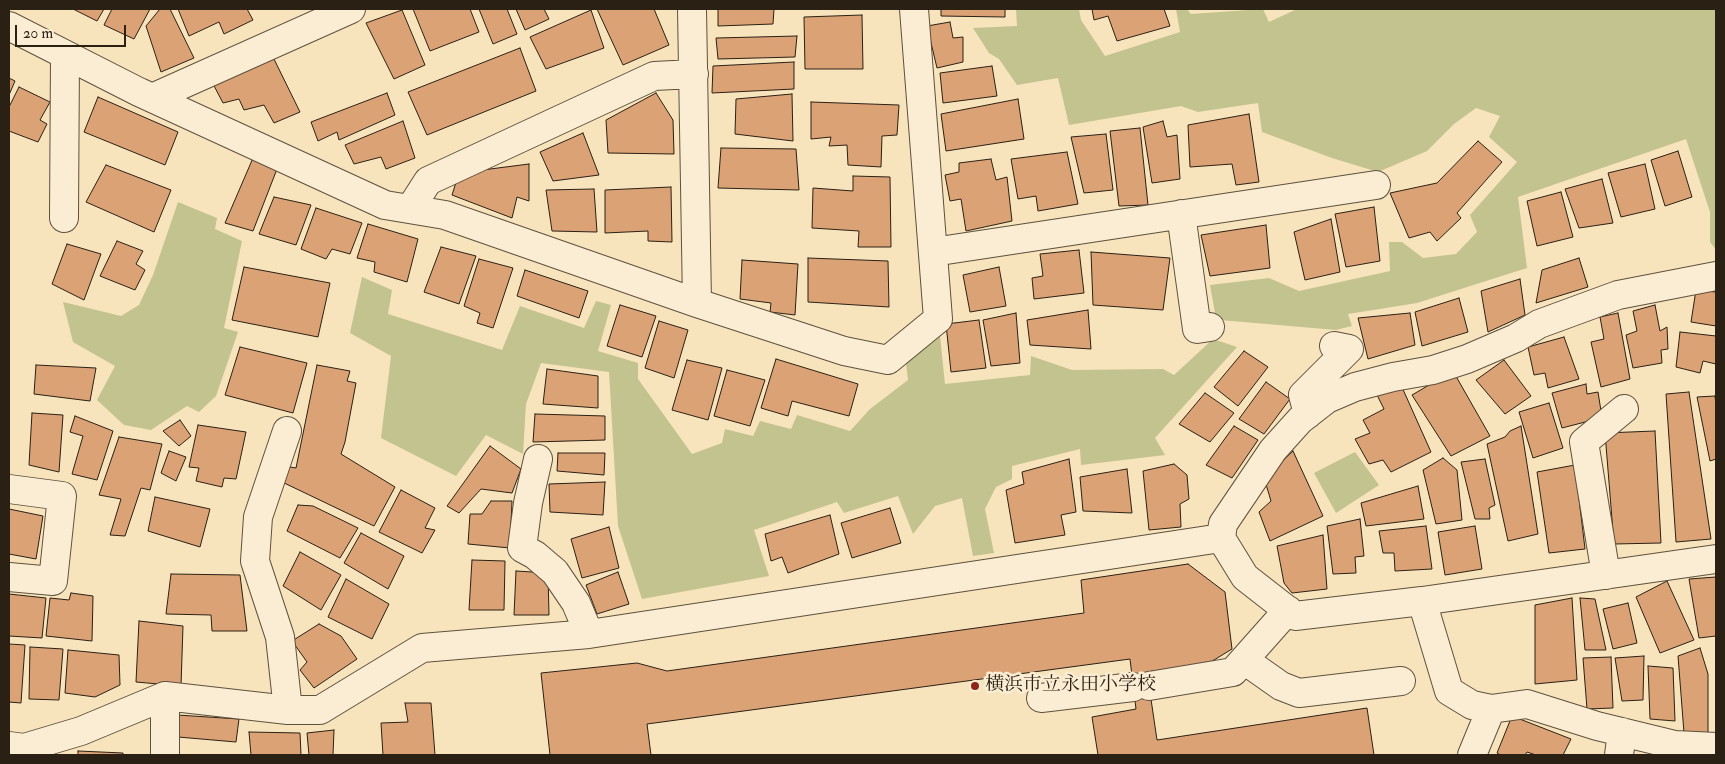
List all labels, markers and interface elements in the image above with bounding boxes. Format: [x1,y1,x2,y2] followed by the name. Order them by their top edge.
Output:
[18,15,129,47] scale bar
[23,24,53,43] text: 20 m
[985,675,1156,697] place label: 横浜市立永田小学校
[969,680,981,692] marker: 横浜市立永田小学校

